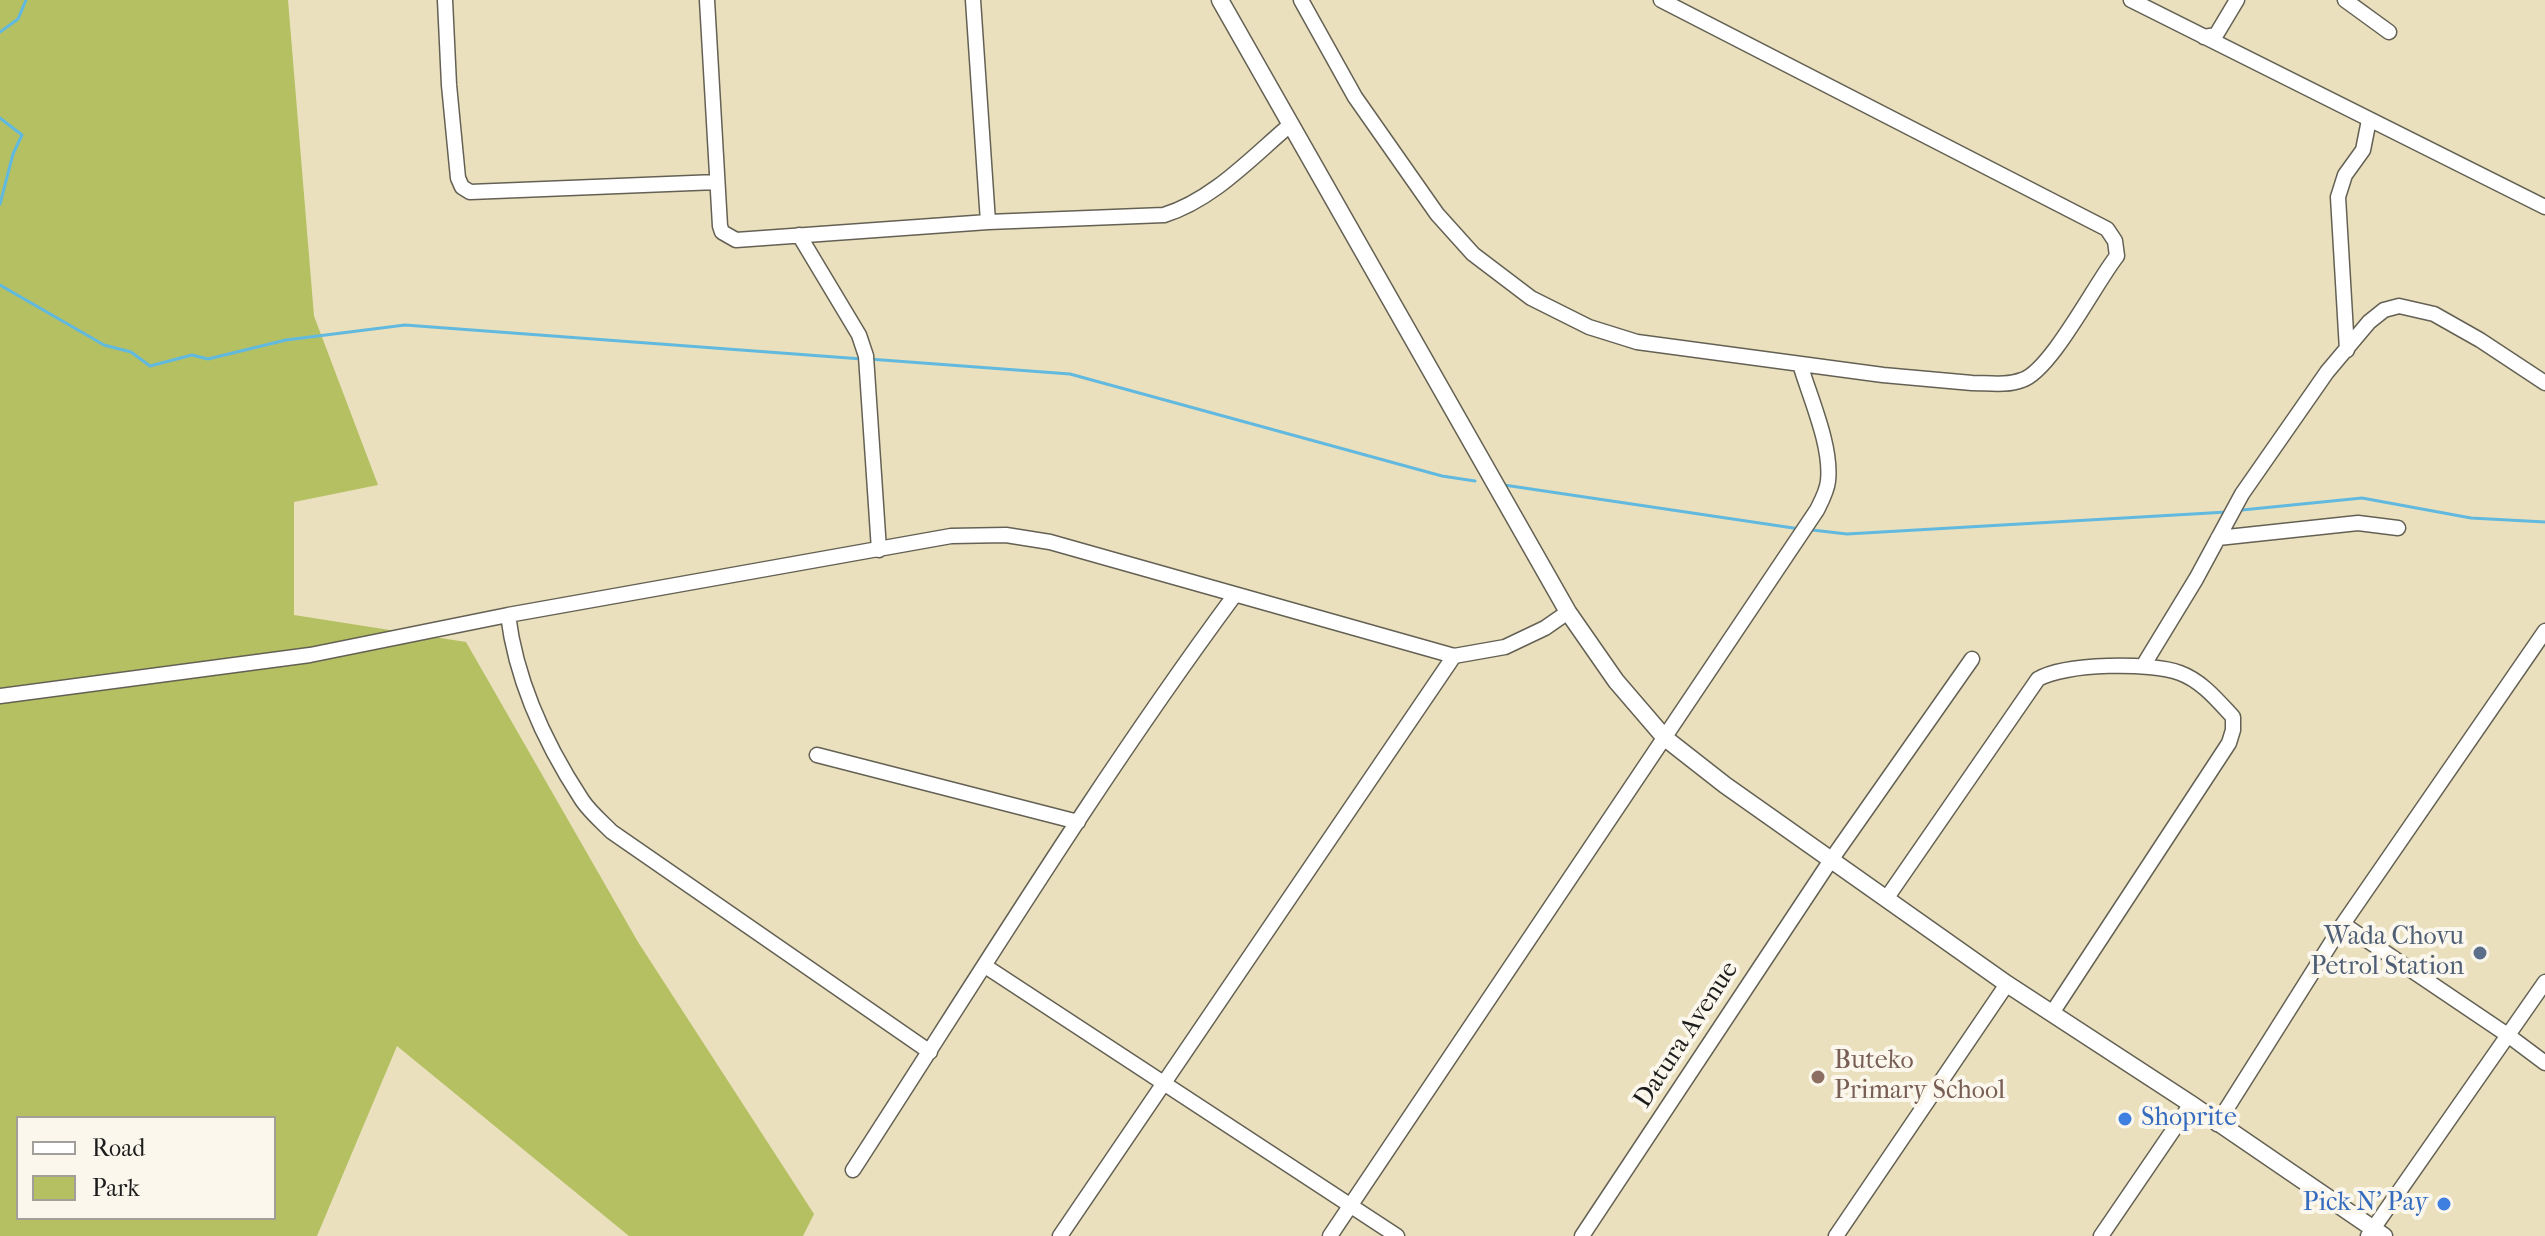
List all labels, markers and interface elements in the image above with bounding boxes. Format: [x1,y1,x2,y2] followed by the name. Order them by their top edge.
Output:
[2311,922,2464,984] place label: Wada Chovu Petrol Station
[2471,944,2489,962] marker: Wada Chovu Petrol Station
[1628,956,1746,1114] street label: Datura Avenue
[1834,1046,2005,1108] place label: Buteko Primary School
[1809,1068,1827,1086] marker: Buteko Primary School
[2141,1103,2237,1135] place label: Shoprite
[2116,1110,2134,1128] marker: Shoprite
[16,1116,276,1220] legend
[92,1134,145,1162] text: Road
[92,1174,140,1202] text: Park
[2303,1188,2428,1220] place label: Pick N' Pay
[2435,1195,2453,1213] marker: Pick N' Pay

